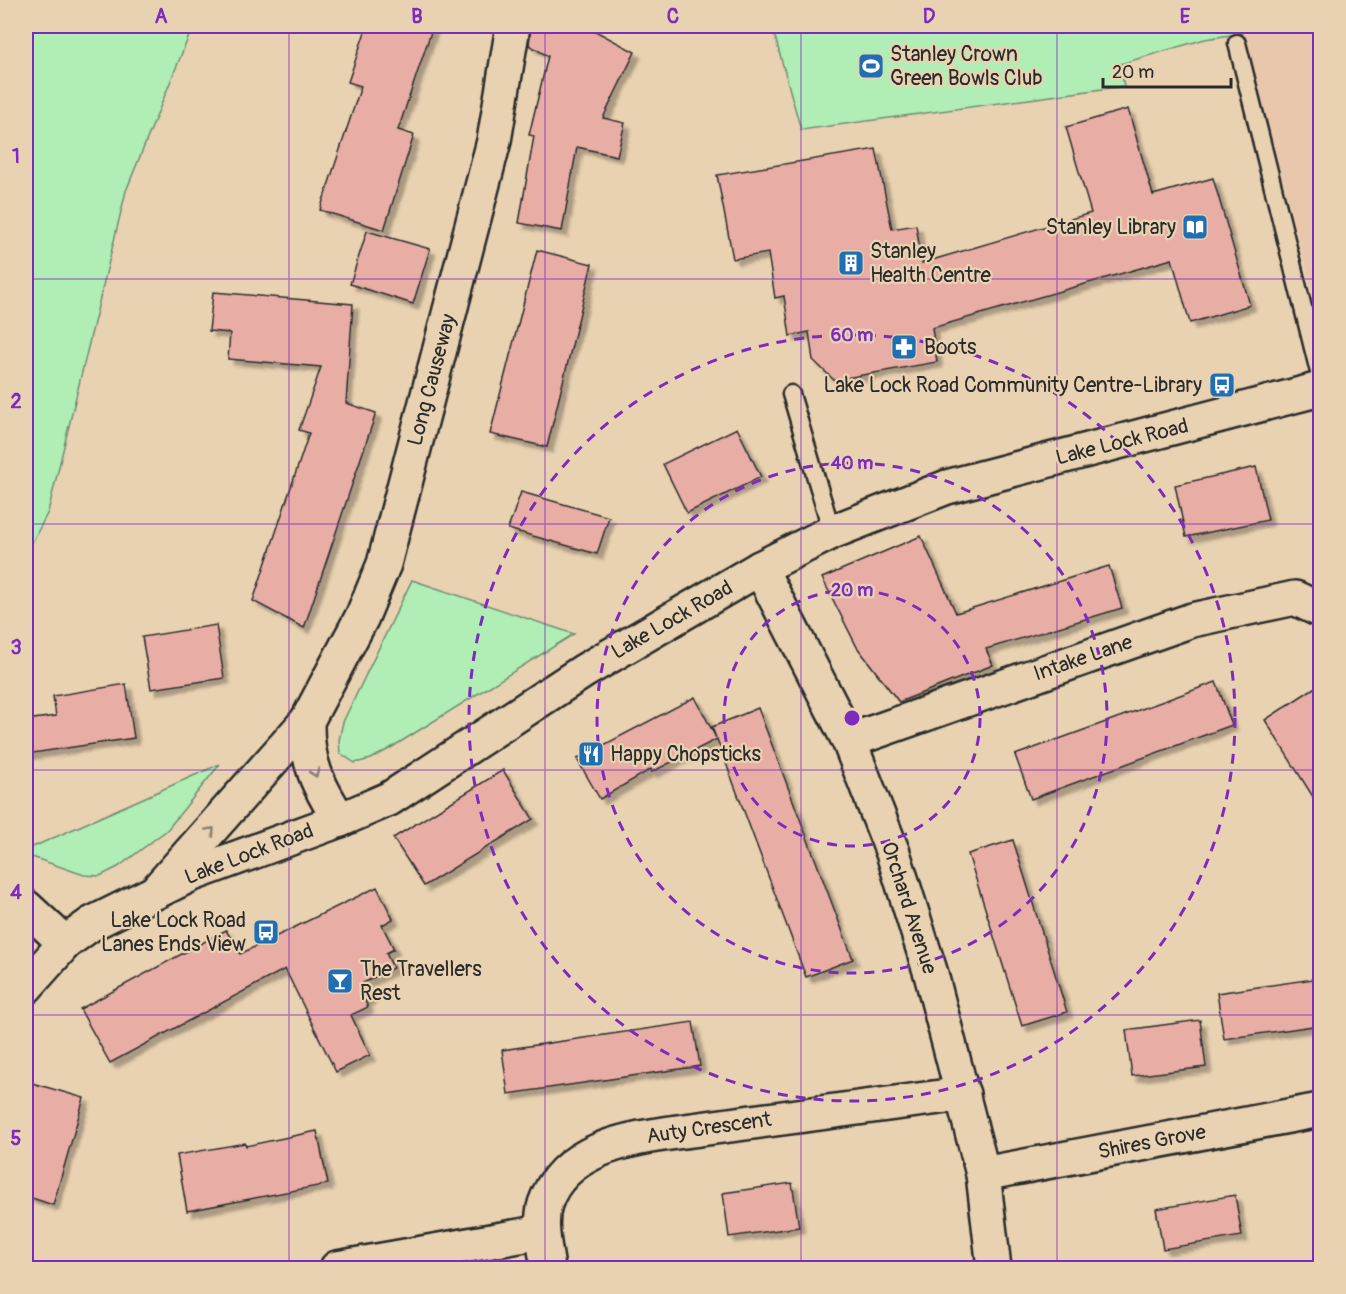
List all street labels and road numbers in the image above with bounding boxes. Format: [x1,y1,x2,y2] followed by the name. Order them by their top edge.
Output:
[401,311,463,449] street label: Long Causeway
[1053,412,1191,472] street label: Lake Lock Road
[606,574,738,666] street label: Lake Lock Road
[1030,628,1137,687] street label: Intake Lane
[181,817,317,891] street label: Lake Lock Road
[875,838,943,978] street label: Orchard Avenue
[645,1106,774,1150] street label: Auty Crescent
[1096,1118,1209,1166] street label: Shires Grove

